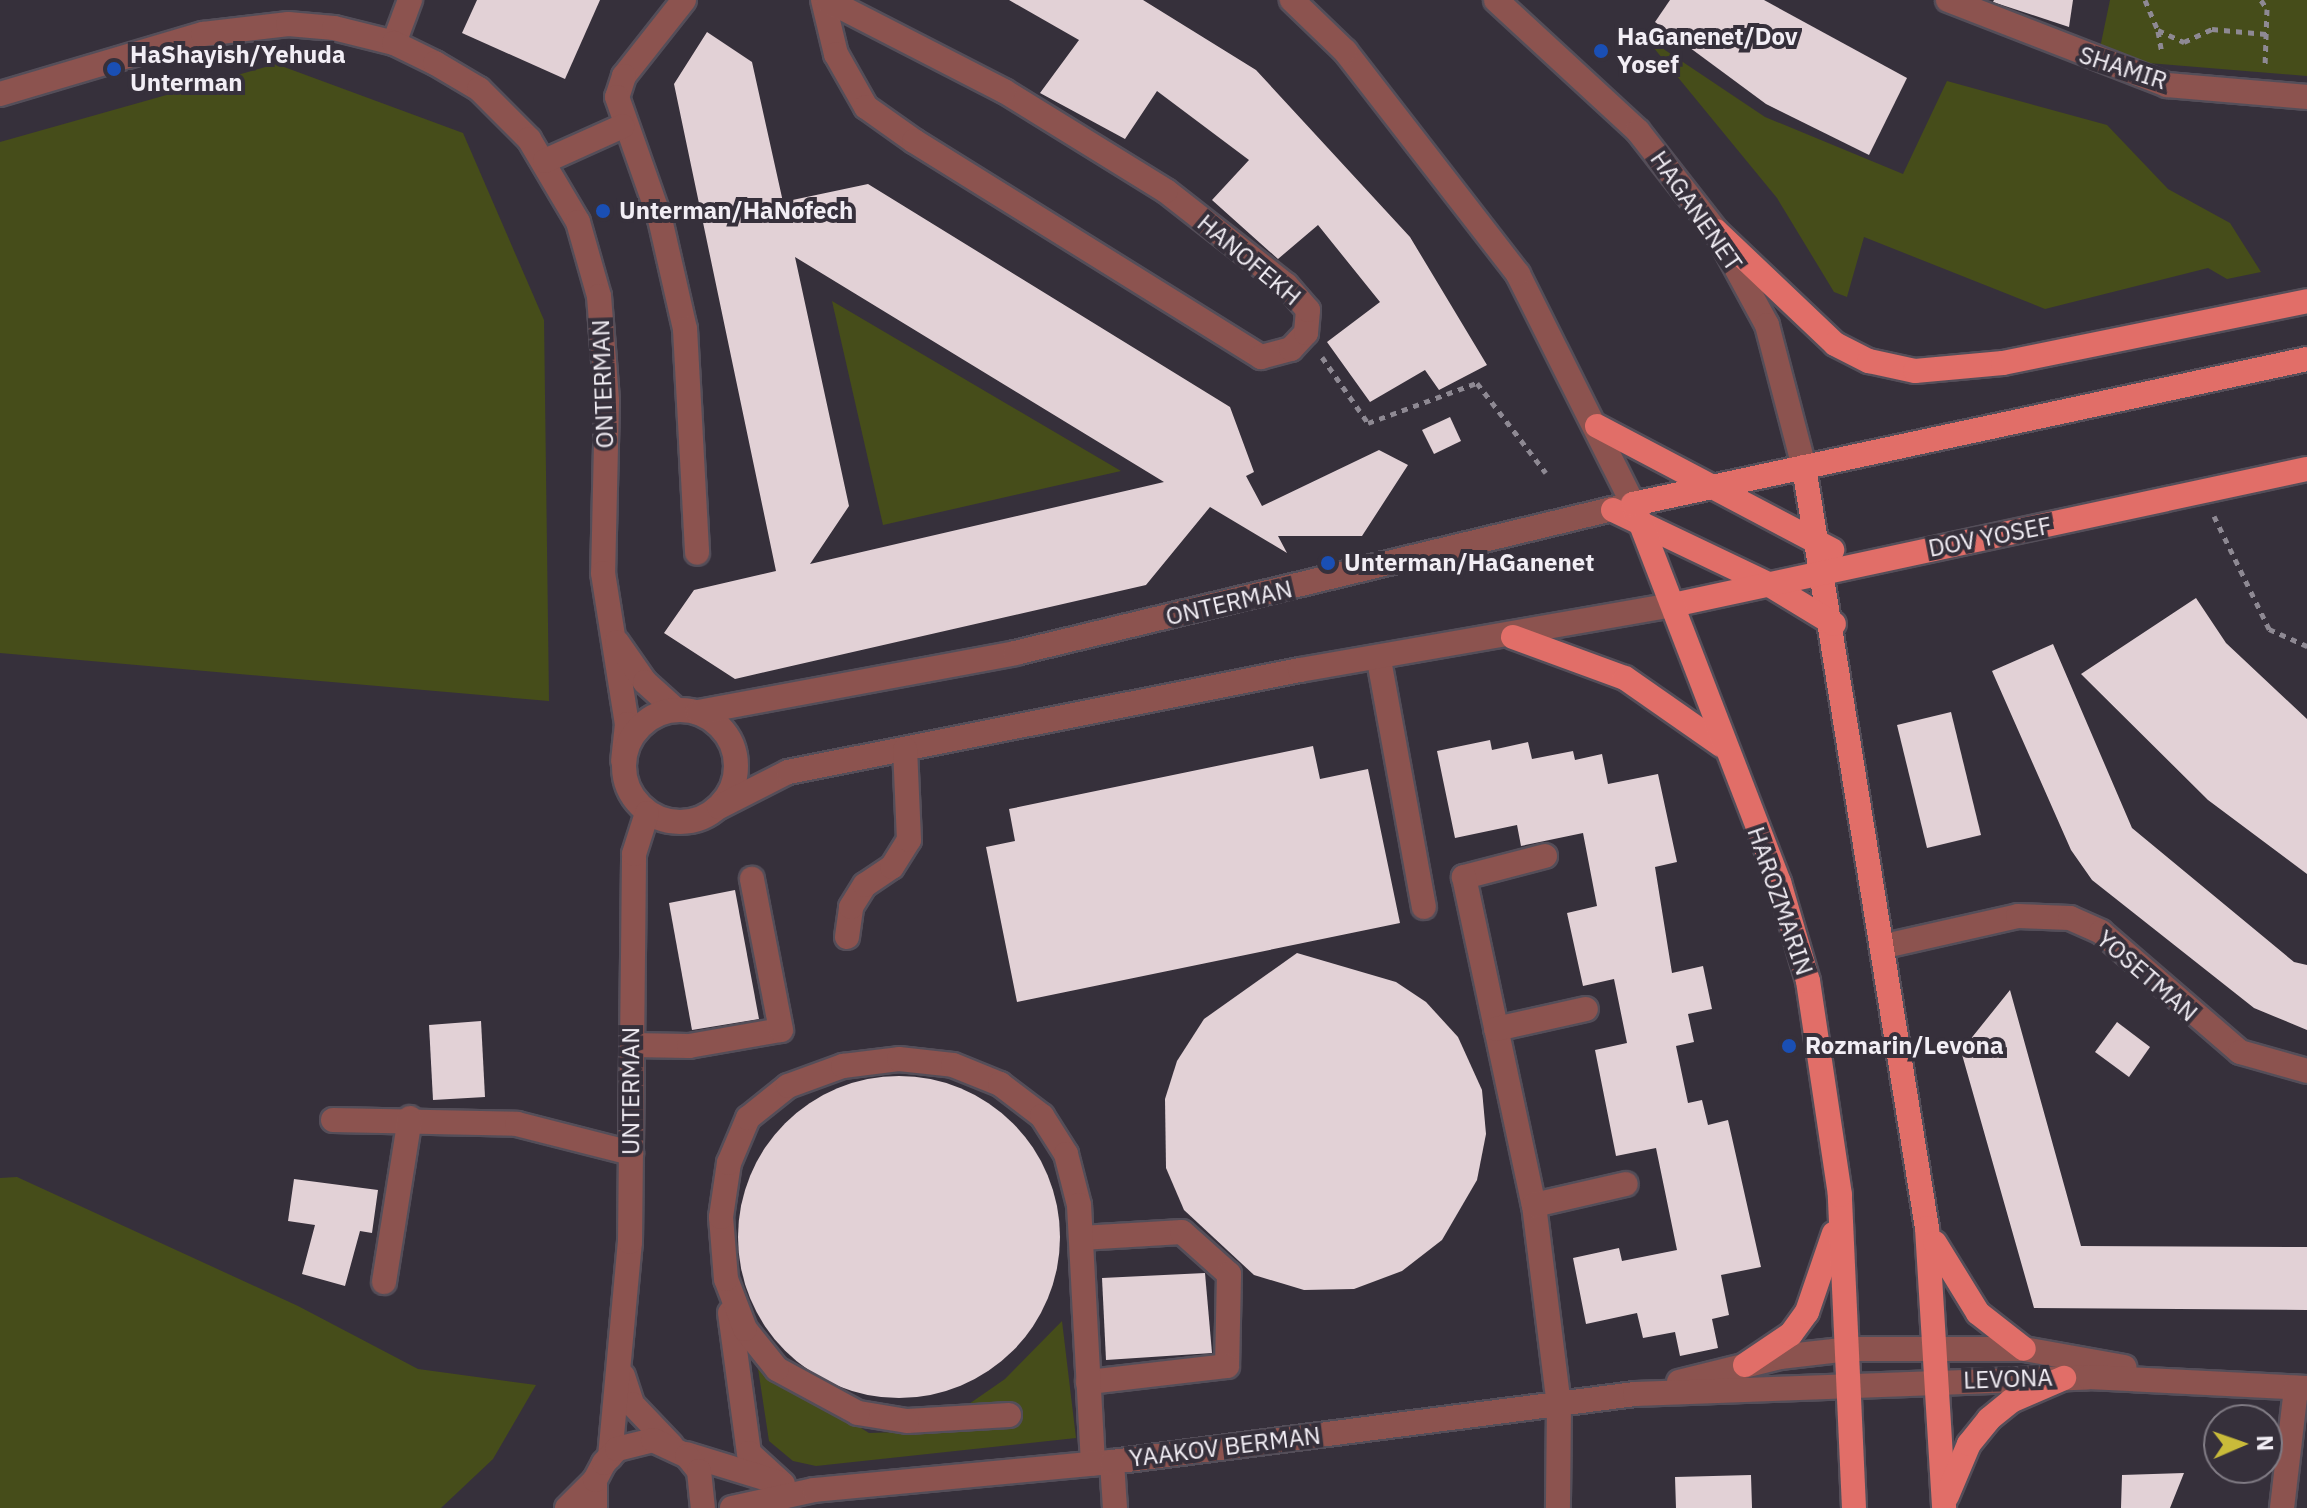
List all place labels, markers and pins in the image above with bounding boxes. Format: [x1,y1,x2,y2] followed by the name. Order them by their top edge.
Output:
[1617,23,1798,79] place label: HaGanenet/Dov Yosef
[130,41,346,97] place label: HaShayish/Yehuda Unterman
[1592,42,1610,60] marker: HaGanenet/Dov Yosef
[105,60,123,78] marker: HaShayish/Yehuda Unterman
[619,197,853,225] place label: Unterman/HaNofech
[594,202,612,220] marker: Unterman/HaNofech
[1344,549,1594,577] place label: Unterman/HaGanenet
[1319,554,1337,572] marker: Unterman/HaGanenet
[1805,1032,2004,1060] place label: Rozmarin/Levona
[1780,1037,1798,1055] marker: Rozmarin/Levona

